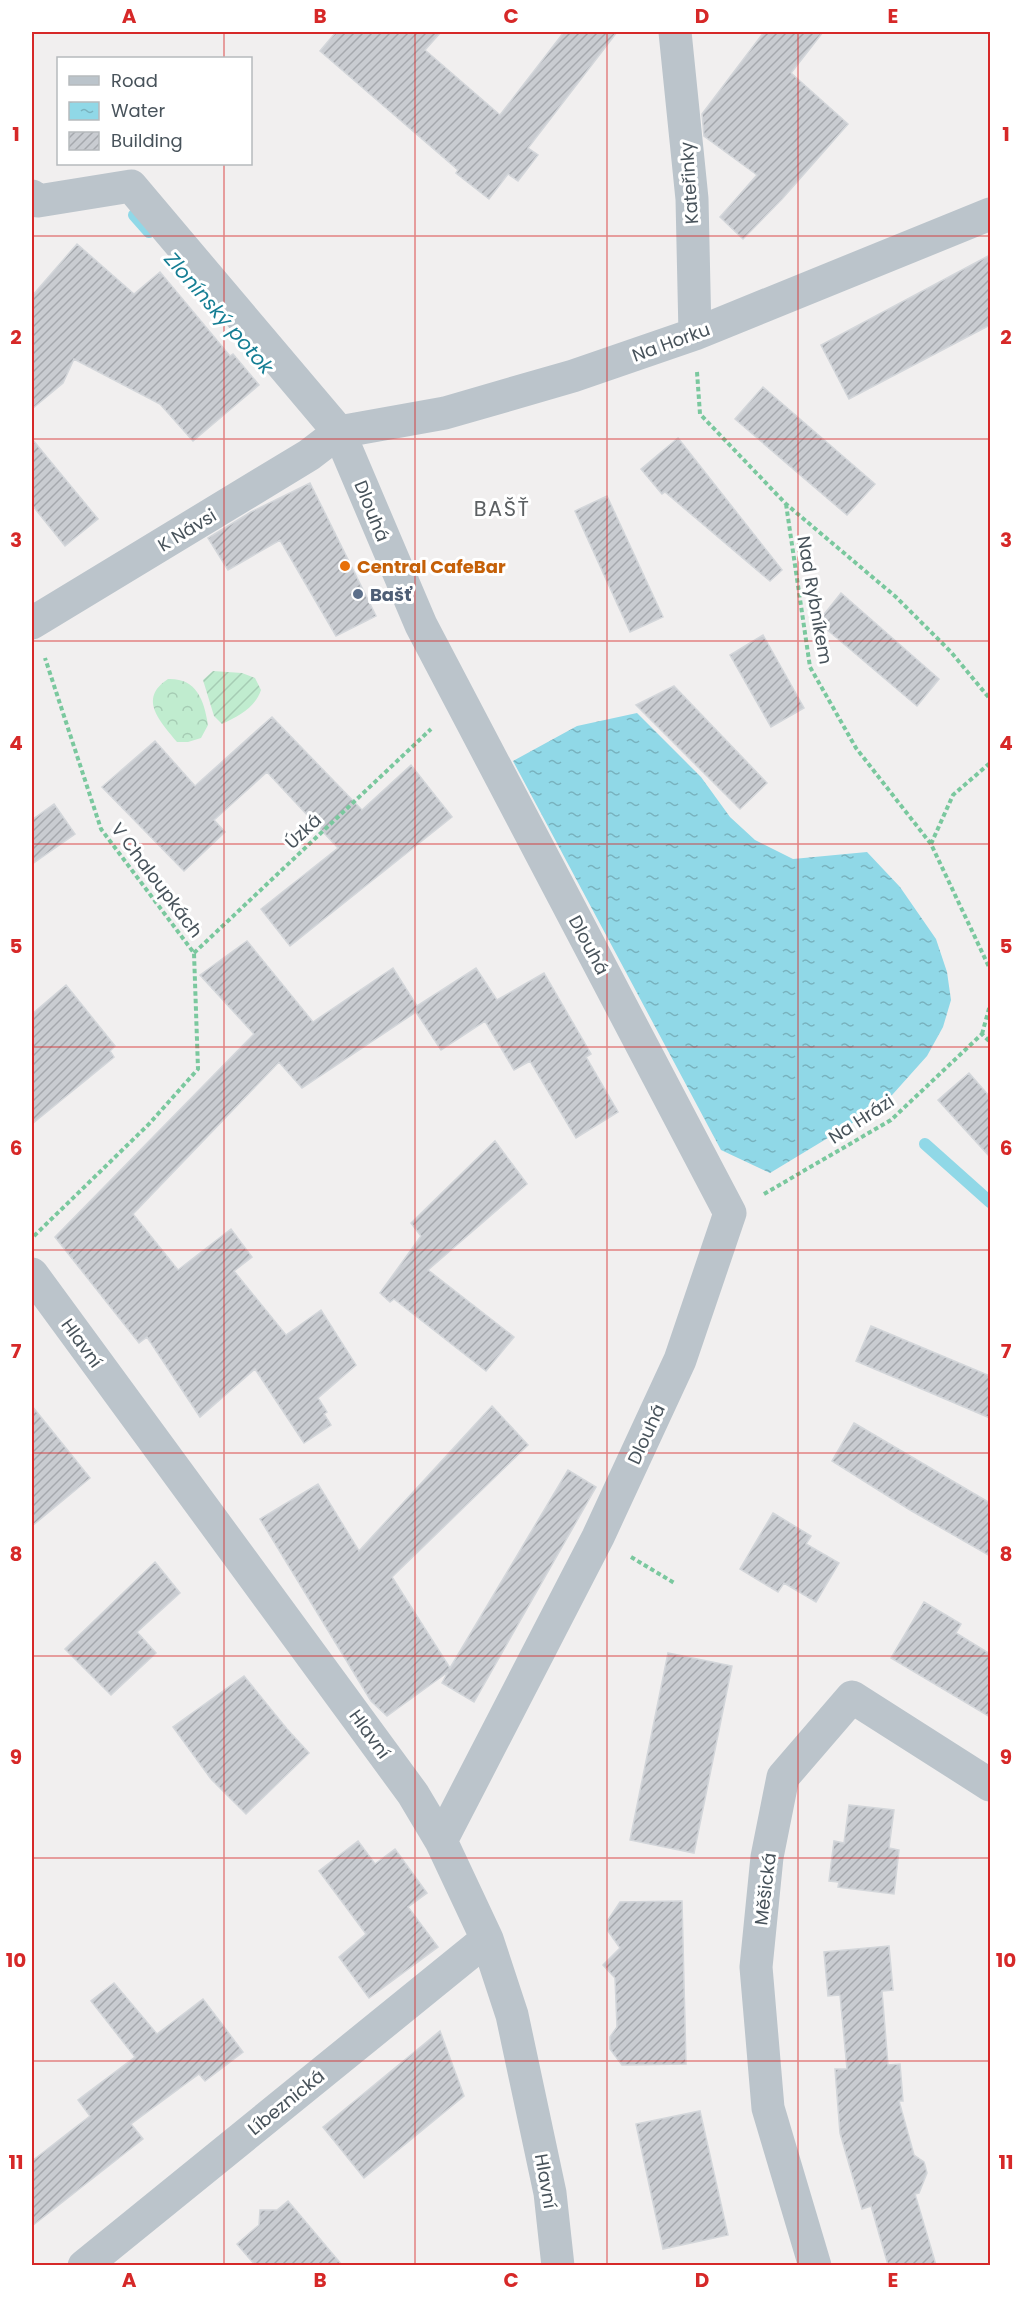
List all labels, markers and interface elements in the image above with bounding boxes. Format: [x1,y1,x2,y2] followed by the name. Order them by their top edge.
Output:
[122,2,137,30] text: A
[313,2,327,30] text: B
[503,2,519,30] text: C
[695,2,709,30] text: D
[888,2,898,30] text: E
[57,57,252,165] legend
[111,68,158,93] text: Road
[111,98,165,123] text: Water
[12,120,20,148] text: 1
[1002,120,1010,148] text: 1
[111,128,183,153] text: Building
[674,141,704,225] street label: Kateřinky
[157,245,281,381] water label: Zlonínský potok
[629,316,713,368] street label: Na Horku
[10,323,22,351] text: 2
[1000,323,1012,351] text: 2
[348,477,396,545] street label: Dlouhá
[474,494,530,523] district label: BAŠŤ
[153,503,221,557] street label: K Návsi
[10,526,22,554] text: 3
[1000,526,1012,554] text: 3
[791,534,839,666] street label: Nad Rybníkem
[357,554,506,579] place label: Central CafeBar
[338,559,352,573] marker: Central CafeBar
[370,582,413,607] place label: Bašť
[351,587,365,601] marker: Bašť
[9,729,23,757] text: 4
[999,729,1013,757] text: 4
[279,808,327,854] street label: Úzká
[105,817,209,943] street label: V Chaloupkách
[563,911,615,979] street label: Dlouhá
[10,932,23,960] text: 5
[1000,932,1013,960] text: 5
[823,1088,899,1150] street label: Na Hrázi
[10,1134,22,1162] text: 6
[1000,1134,1012,1162] text: 6
[56,1313,108,1373] street label: Hlavní
[11,1337,22,1365] text: 7
[1001,1337,1012,1365] text: 7
[621,1400,671,1468] street label: Dlouhá
[10,1540,22,1568] text: 8
[1000,1540,1012,1568] text: 8
[344,1704,396,1764] street label: Hlavní
[10,1743,22,1771] text: 9
[1000,1743,1012,1771] text: 9
[748,1851,782,1927] street label: Měšická
[6,1946,26,1974] text: 10
[996,1946,1016,1974] text: 10
[242,2063,330,2141] street label: Líbeznická
[8,2148,24,2176] text: 11
[998,2148,1014,2176] text: 11
[529,2152,563,2210] street label: Hlavní
[122,2266,137,2294] text: A
[313,2266,327,2294] text: B
[503,2266,519,2294] text: C
[695,2266,709,2294] text: D
[888,2266,898,2294] text: E

